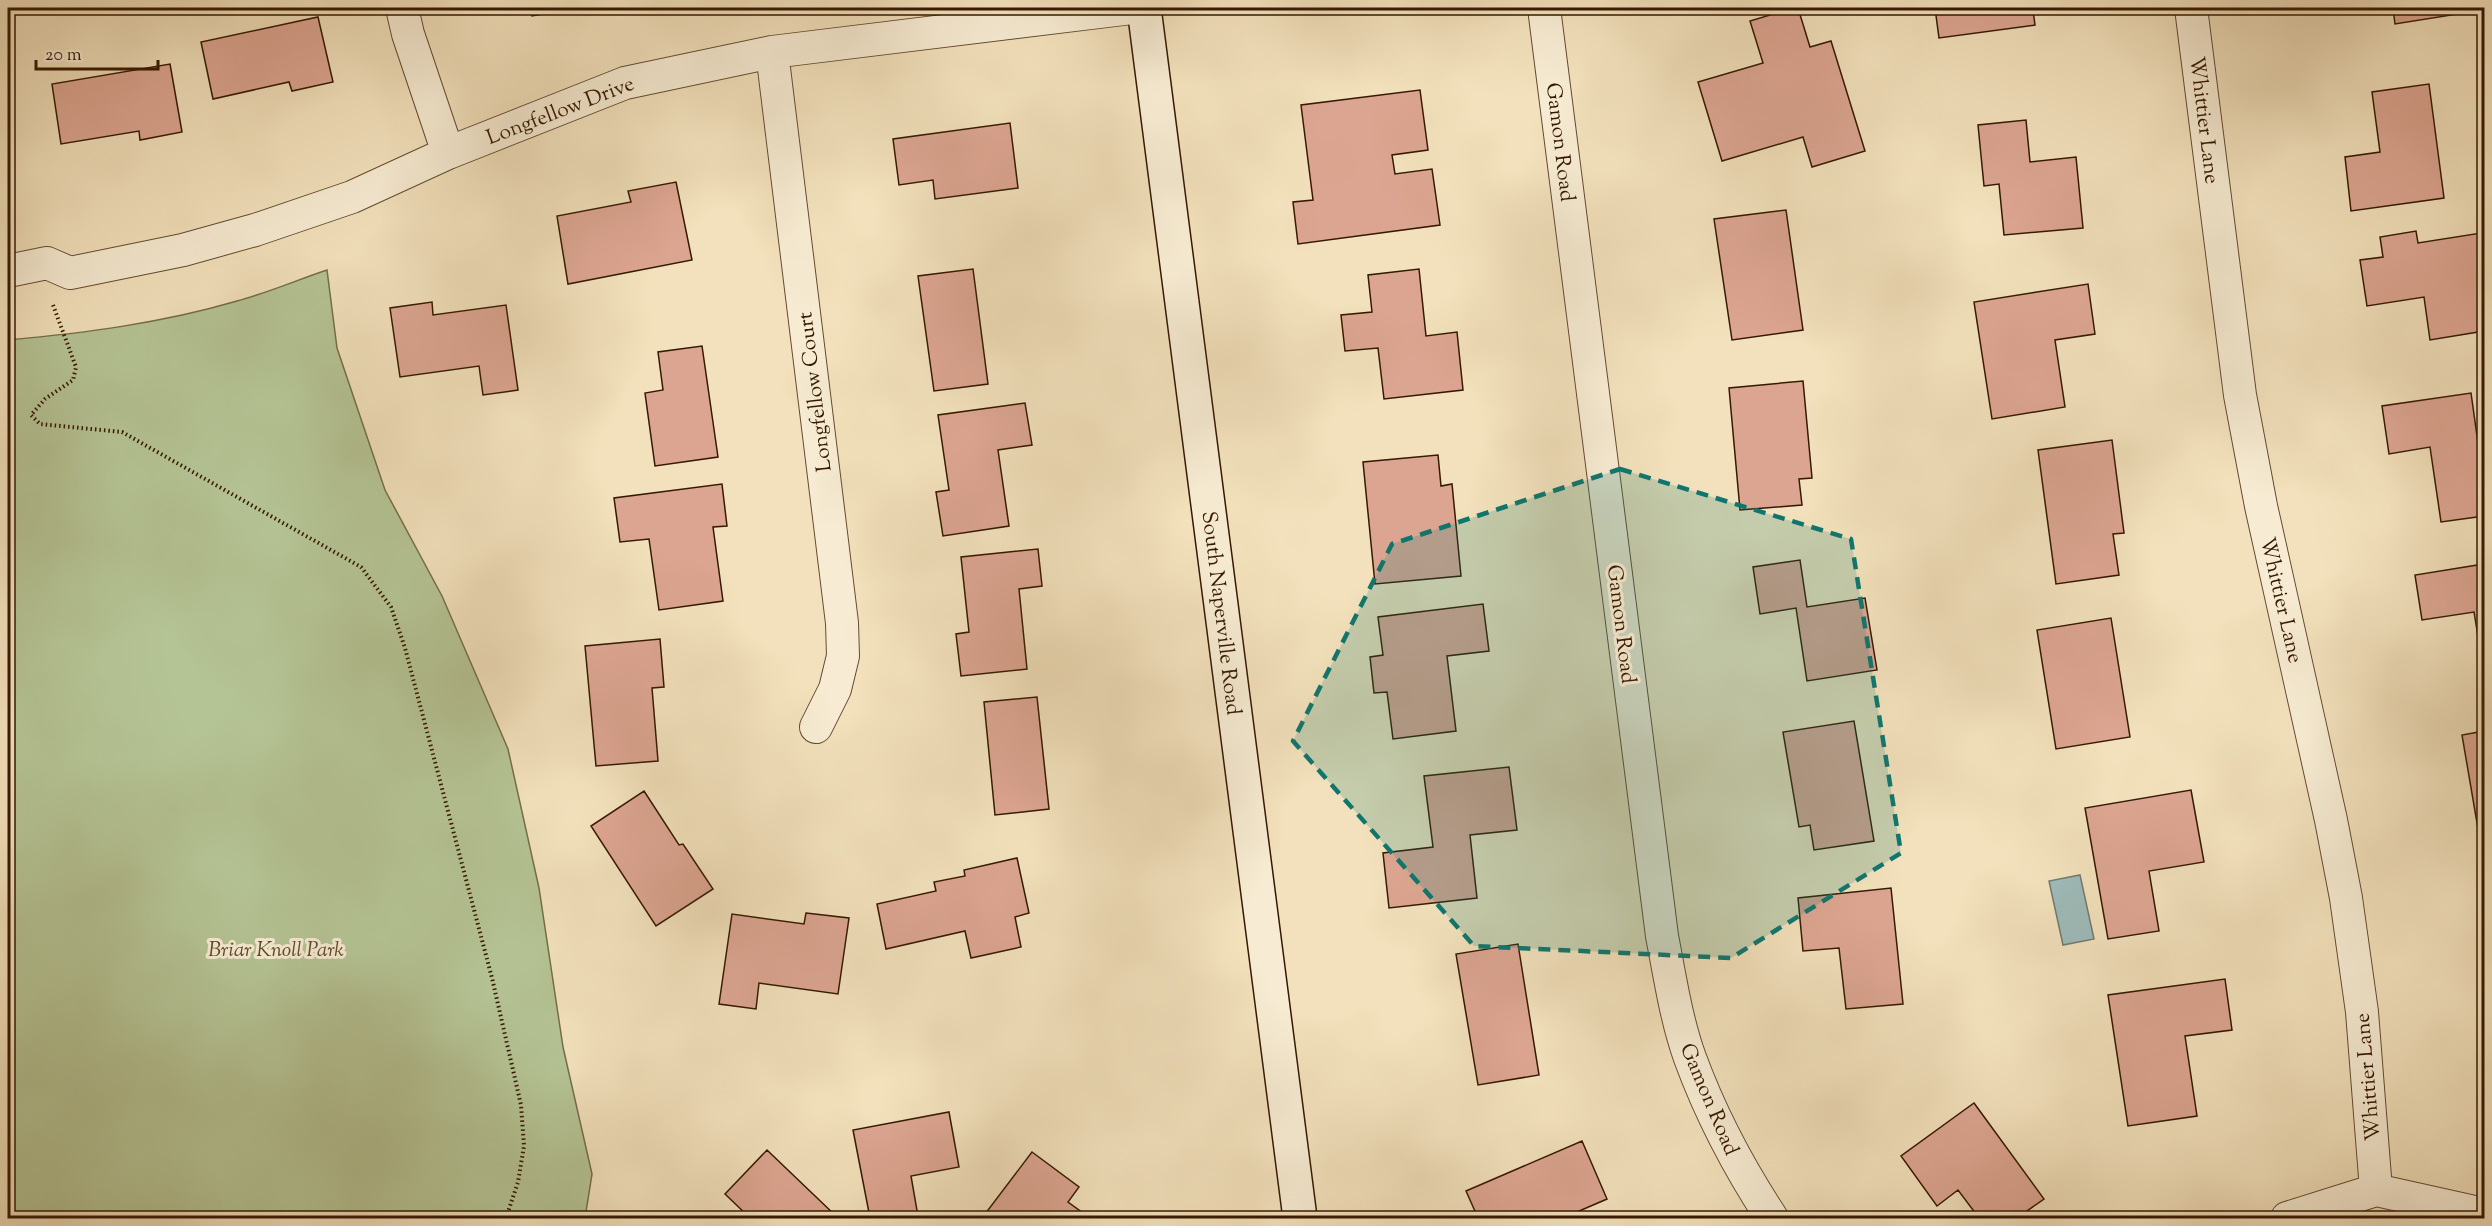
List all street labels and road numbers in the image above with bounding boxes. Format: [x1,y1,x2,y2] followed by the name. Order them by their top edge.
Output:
[2180,55,2226,186] street label: Whittier Lane
[482,70,639,154] street label: Longfellow Drive
[1537,81,1581,204] street label: Gamon Road
[791,310,841,473] street label: Longfellow Court
[1193,509,1247,717] street label: South Naperville Road
[2251,535,2309,666] street label: Whittier Lane
[1598,563,1642,686] street label: Gamon Road
[2348,1012,2390,1142] street label: Whittier Lane
[1671,1039,1745,1161] street label: Gamon Road

